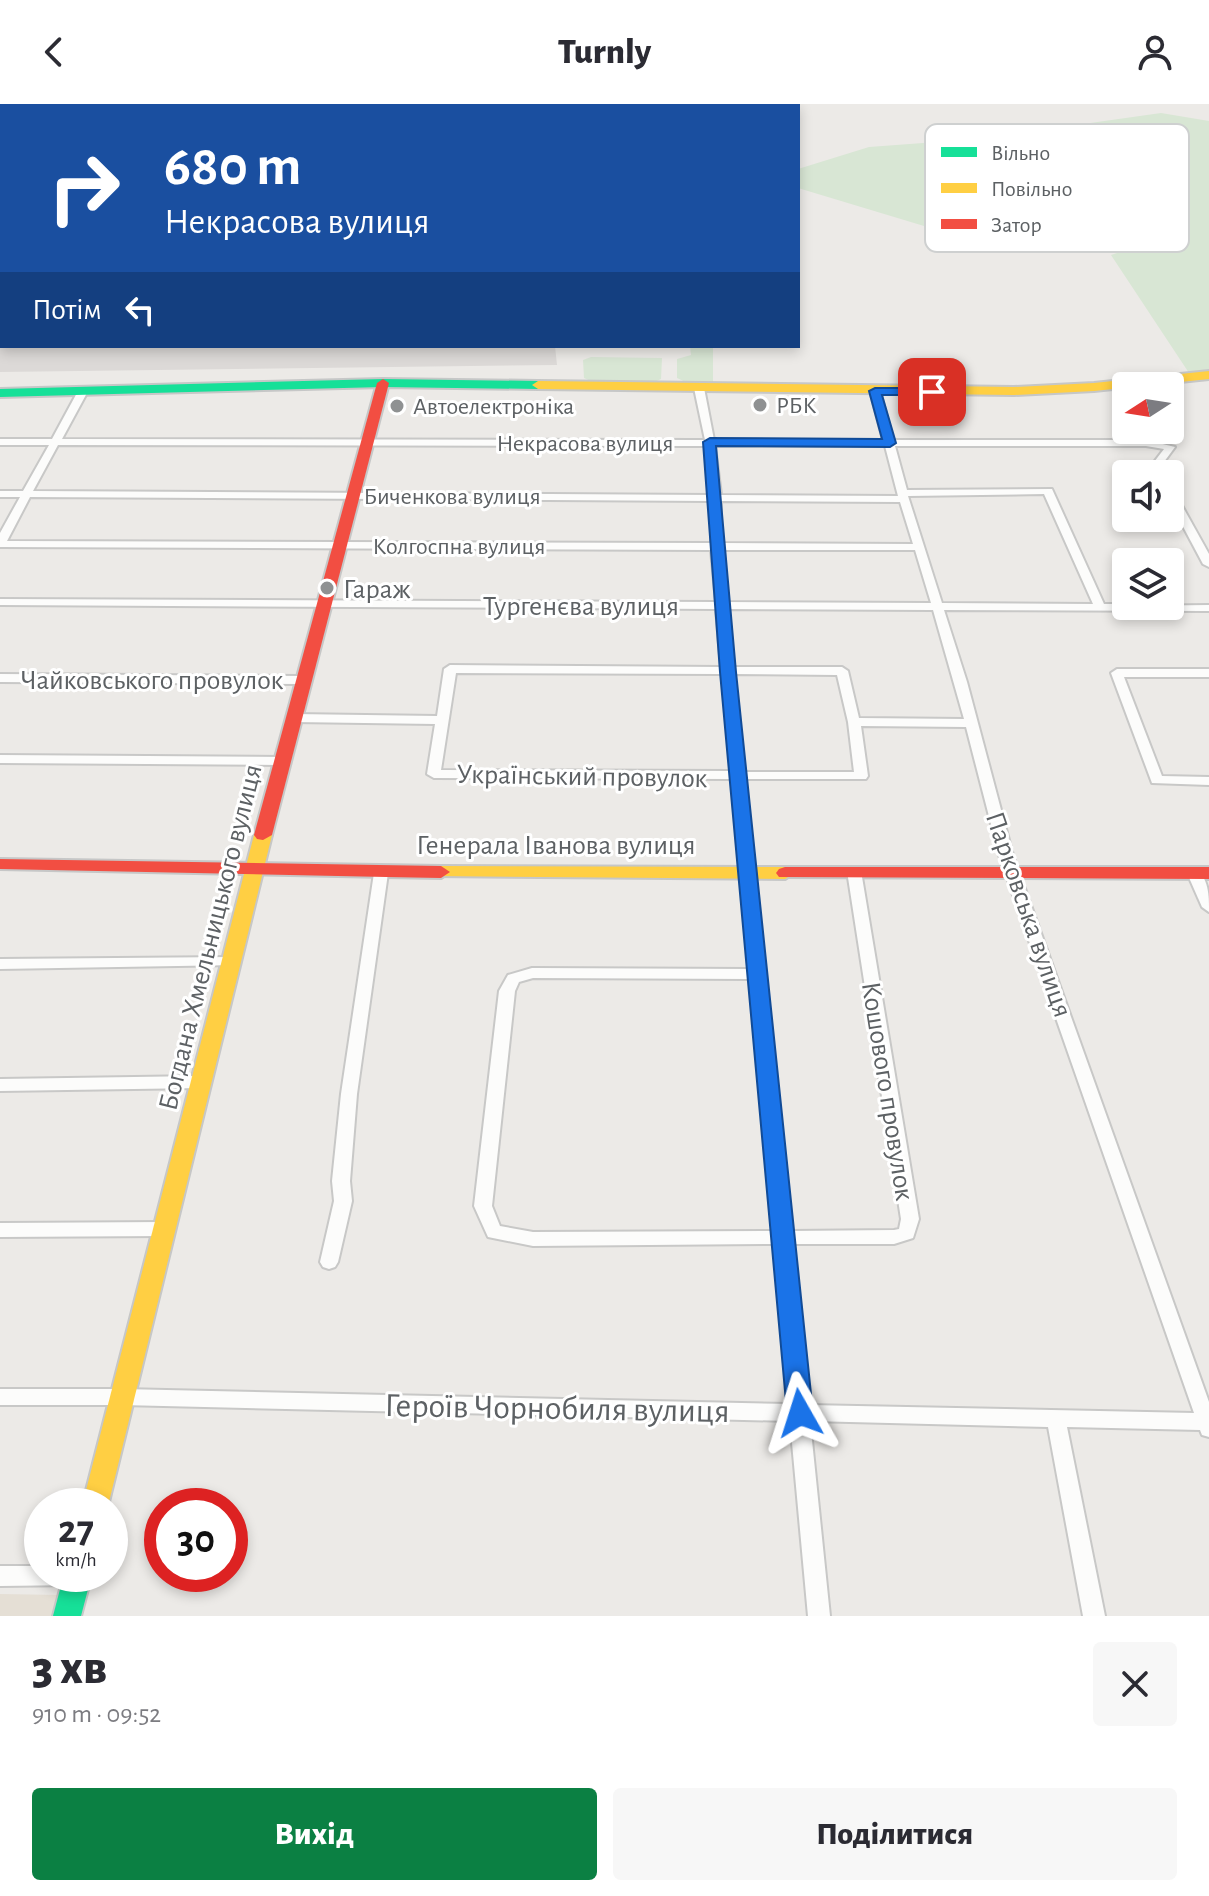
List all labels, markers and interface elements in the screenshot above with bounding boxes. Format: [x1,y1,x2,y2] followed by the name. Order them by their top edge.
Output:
[32,30,76,74] icon: back
[1133,30,1177,74] icon: person
[558,34,651,70] text: Turnly
[925,124,1189,252] legend
[32,136,136,240] icon: right
[164,139,301,195] text: 680 m
[991,142,1050,164] text: Вільно
[991,178,1072,200] text: Повільно
[164,204,430,240] text: Некрасова вулиця
[991,214,1042,236] text: Затор
[118,288,162,332] icon: left
[32,295,102,325] text: Потім
[898,358,966,426] pin
[910,370,954,414] icon: arrive
[1112,372,1184,444] north arrow
[1112,372,1184,620] map controls
[776,394,817,418] place label: РБК
[413,395,574,419] place label: Автоелектроніка
[751,396,769,414] marker: РБК
[388,397,406,415] marker: Автоелектроніка
[496,432,674,456] street label: Некрасова вулиця
[1112,460,1184,532] button: sound
[363,485,541,509] street label: Биченкова вулиця
[373,535,545,559] street label: Колгоспна вулиця
[1112,548,1184,620] button: layers
[343,576,411,604] place label: Гараж
[318,579,336,597] marker: Гараж
[483,593,679,621] street label: Тургенєва вулиця
[21,667,284,695] street label: Чайковського провулок
[456,761,708,793] street label: Український провулок
[154,762,268,1113] street label: Богдана Хмельницького вулиця
[980,808,1076,1021] street label: Парковська вулиця
[416,832,696,860] street label: Генерала Іванова вулиця
[856,980,918,1203] street label: Кошового провулок
[758,1371,842,1455] position arrow
[384,1389,730,1429] street label: Героїв Чорнобиля вулиця
[144,1488,248,1592] speed limit sign: 30
[58,1510,94,1550] text: 27
[55,1550,97,1570] text: km/h
[1093,1642,1177,1726] button: close
[32,1645,107,1693] text: 3 хв
[32,1701,161,1727] text: 910 m · 09:52
[32,1788,597,1880] button: Вихід
[613,1788,1177,1880] button: Поділитися

